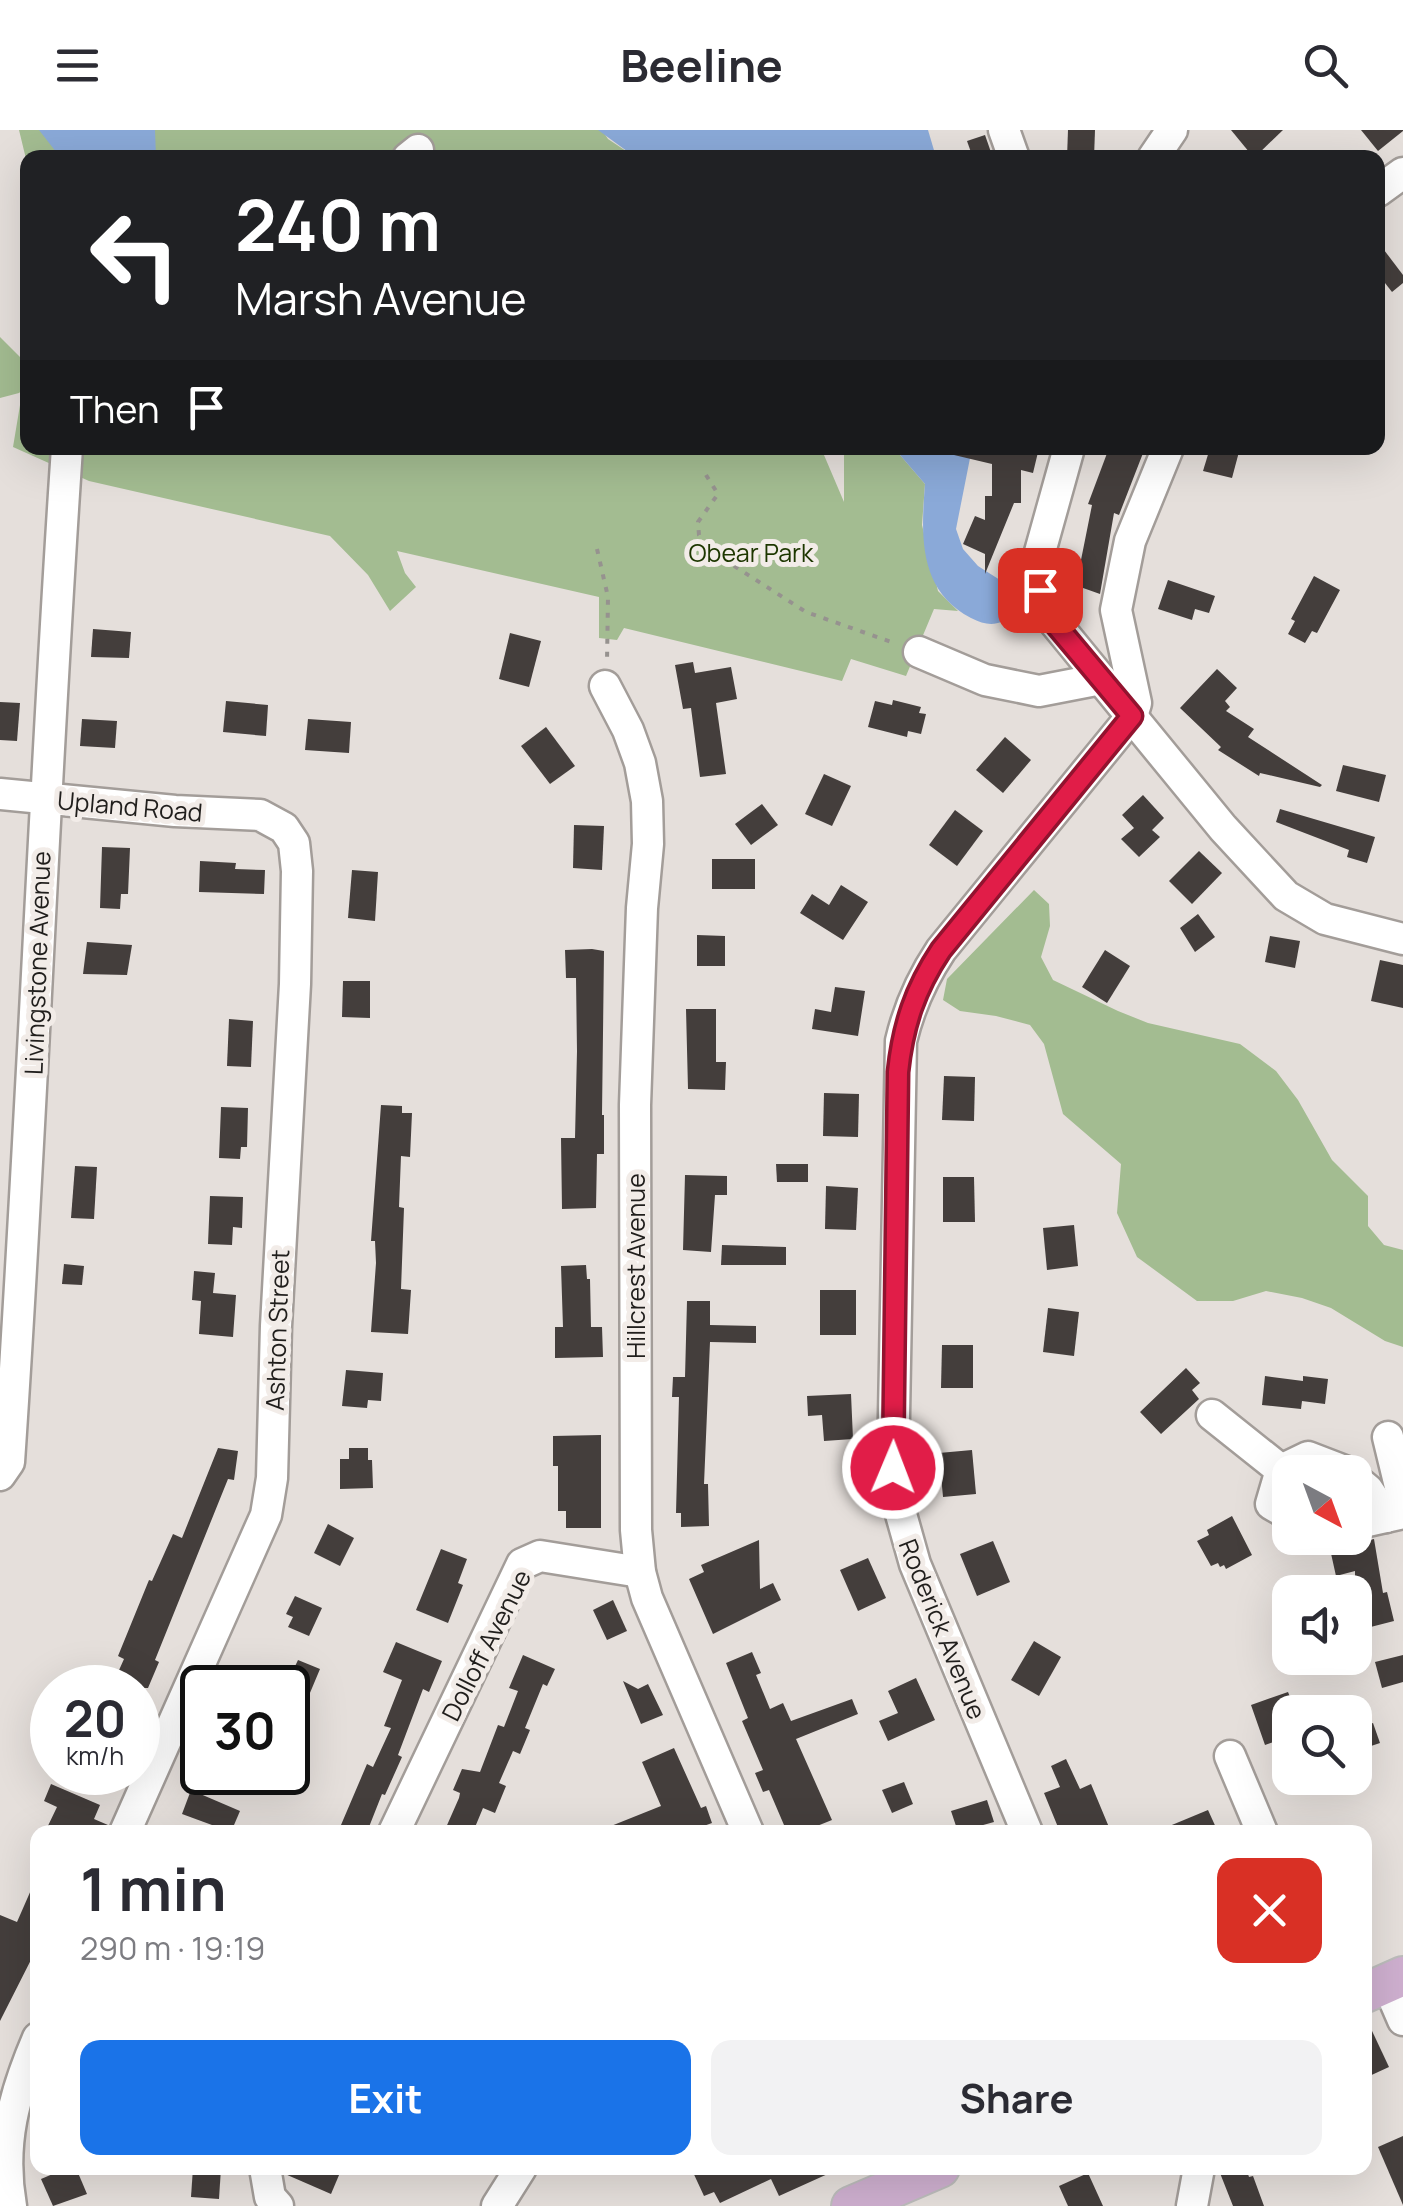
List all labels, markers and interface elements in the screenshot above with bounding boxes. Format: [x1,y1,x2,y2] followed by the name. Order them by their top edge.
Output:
[620,34,783,96] text: Beeline
[50,38,105,93] icon: menu
[1298,38,1353,93] icon: search
[235,176,441,272] text: 240 m
[70,190,200,320] icon: left
[235,267,527,329] text: Marsh Avenue
[179,380,234,435] icon: arrive
[70,382,159,434] text: Then
[689,535,814,570] park label: Obear Park
[998,548,1083,633] pin
[1013,563,1068,618] icon: arrive
[56,782,204,830] street label: Upland Road
[16,850,58,1076] street label: Livingstone Avenue
[618,1173,653,1359] street label: Hillcrest Avenue
[257,1249,297,1411] street label: Ashton Street
[841,1416,945,1520] position arrow
[1272,1455,1372,1555] north arrow
[1272,1455,1372,1795] map controls
[891,1534,995,1724] street label: Roderick Avenue
[433,1563,539,1727] street label: Dolloff Avenue
[1272,1575,1372,1675] button: sound
[180,1665,310,1795] speed limit sign: 30
[64,1684,126,1752] text: 20
[1272,1695,1372,1795] button: search
[66,1738,124,1773] text: km/h
[80,1847,227,1929] text: 1 min
[1217,1858,1322,1963] button: close
[80,1926,265,1970] text: 290 m · 19:19
[80,2040,691,2155] button: Exit
[711,2040,1322,2155] button: Share

